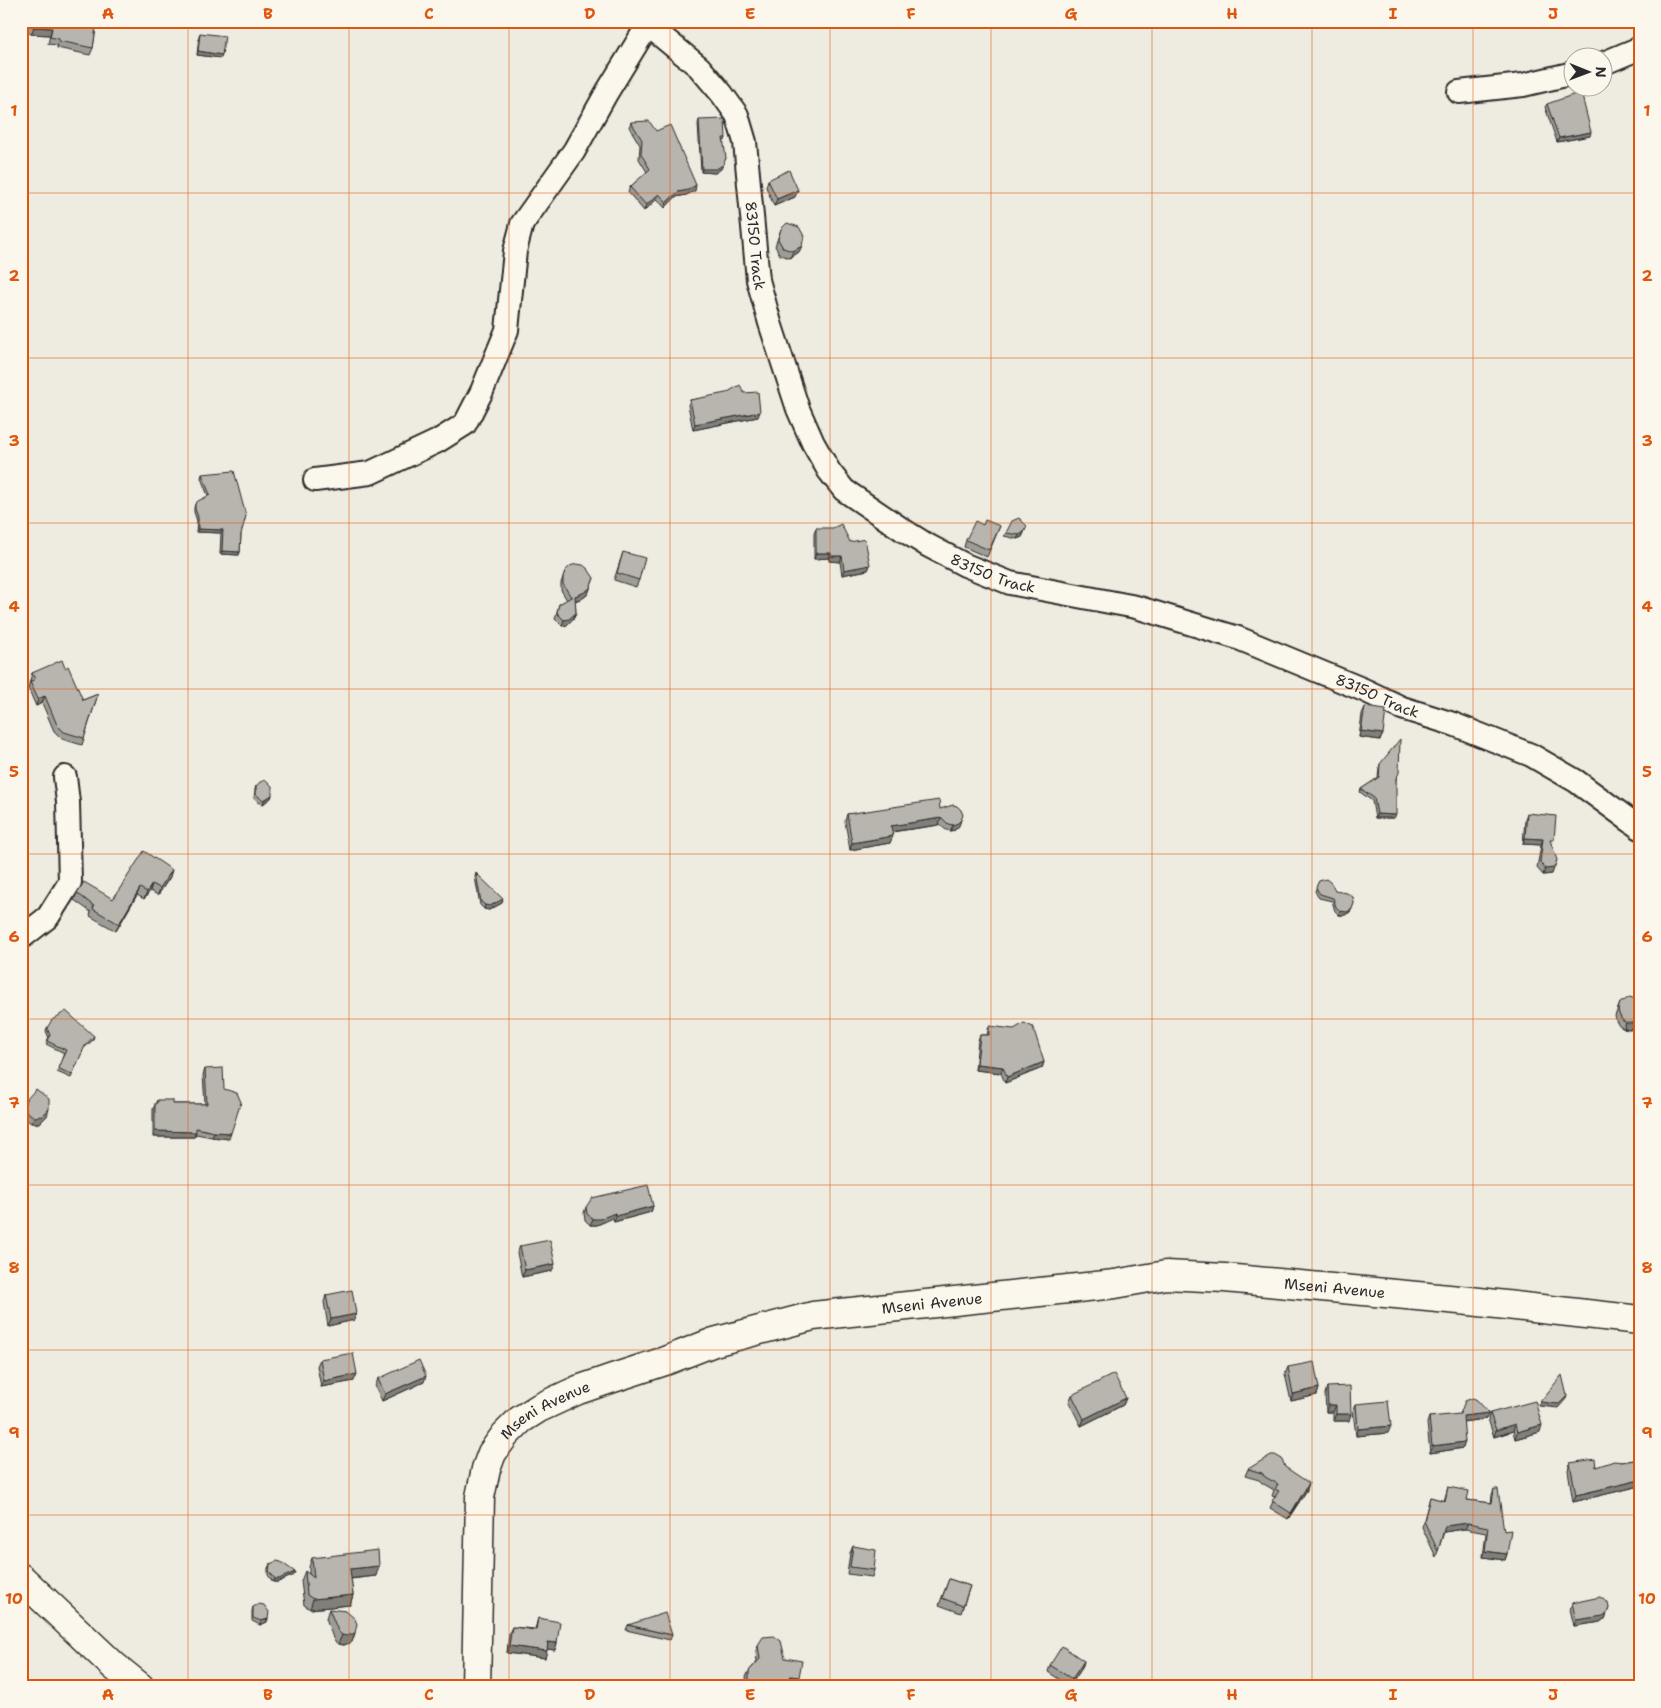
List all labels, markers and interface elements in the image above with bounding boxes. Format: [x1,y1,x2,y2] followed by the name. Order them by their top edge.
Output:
[102,3,114,24] text: A
[263,3,273,24] text: B
[424,3,434,24] text: C
[584,3,596,24] text: D
[745,3,755,24] text: E
[906,3,916,24] text: F
[1065,3,1078,24] text: G
[1226,3,1238,24] text: H
[1389,3,1398,24] text: I
[1548,3,1558,24] text: J
[1564,48,1614,98] north arrow
[1592,67,1610,78] text: N
[10,100,18,121] text: 1
[1643,100,1651,121] text: 1
[741,200,770,292] street label: 83150 Track
[8,265,20,286] text: 2
[1641,265,1653,286] text: 2
[8,430,20,451] text: 3
[1641,430,1653,451] text: 3
[947,549,1037,598] street label: 83150 Track
[8,596,20,617] text: 4
[1641,596,1653,617] text: 4
[1332,669,1421,723] street label: 83150 Track
[9,761,19,782] text: 5
[1642,761,1652,782] text: 5
[8,926,20,947] text: 6
[1641,926,1653,947] text: 6
[8,1092,20,1113] text: 7
[1641,1092,1653,1113] text: 7
[8,1257,20,1278] text: 8
[1641,1257,1653,1278] text: 8
[1283,1274,1386,1303] street label: Mseni Avenue
[881,1288,984,1319] street label: Mseni Avenue
[496,1377,593,1444] street label: Mseni Avenue
[8,1422,20,1443] text: 9
[1641,1422,1653,1443] text: 9
[5,1588,23,1609] text: 10
[1638,1588,1656,1609] text: 10
[102,1684,114,1705] text: A
[263,1684,273,1705] text: B
[424,1684,434,1705] text: C
[584,1684,596,1705] text: D
[745,1684,755,1705] text: E
[906,1684,916,1705] text: F
[1065,1684,1078,1705] text: G
[1226,1684,1238,1705] text: H
[1389,1684,1398,1705] text: I
[1548,1684,1558,1705] text: J

